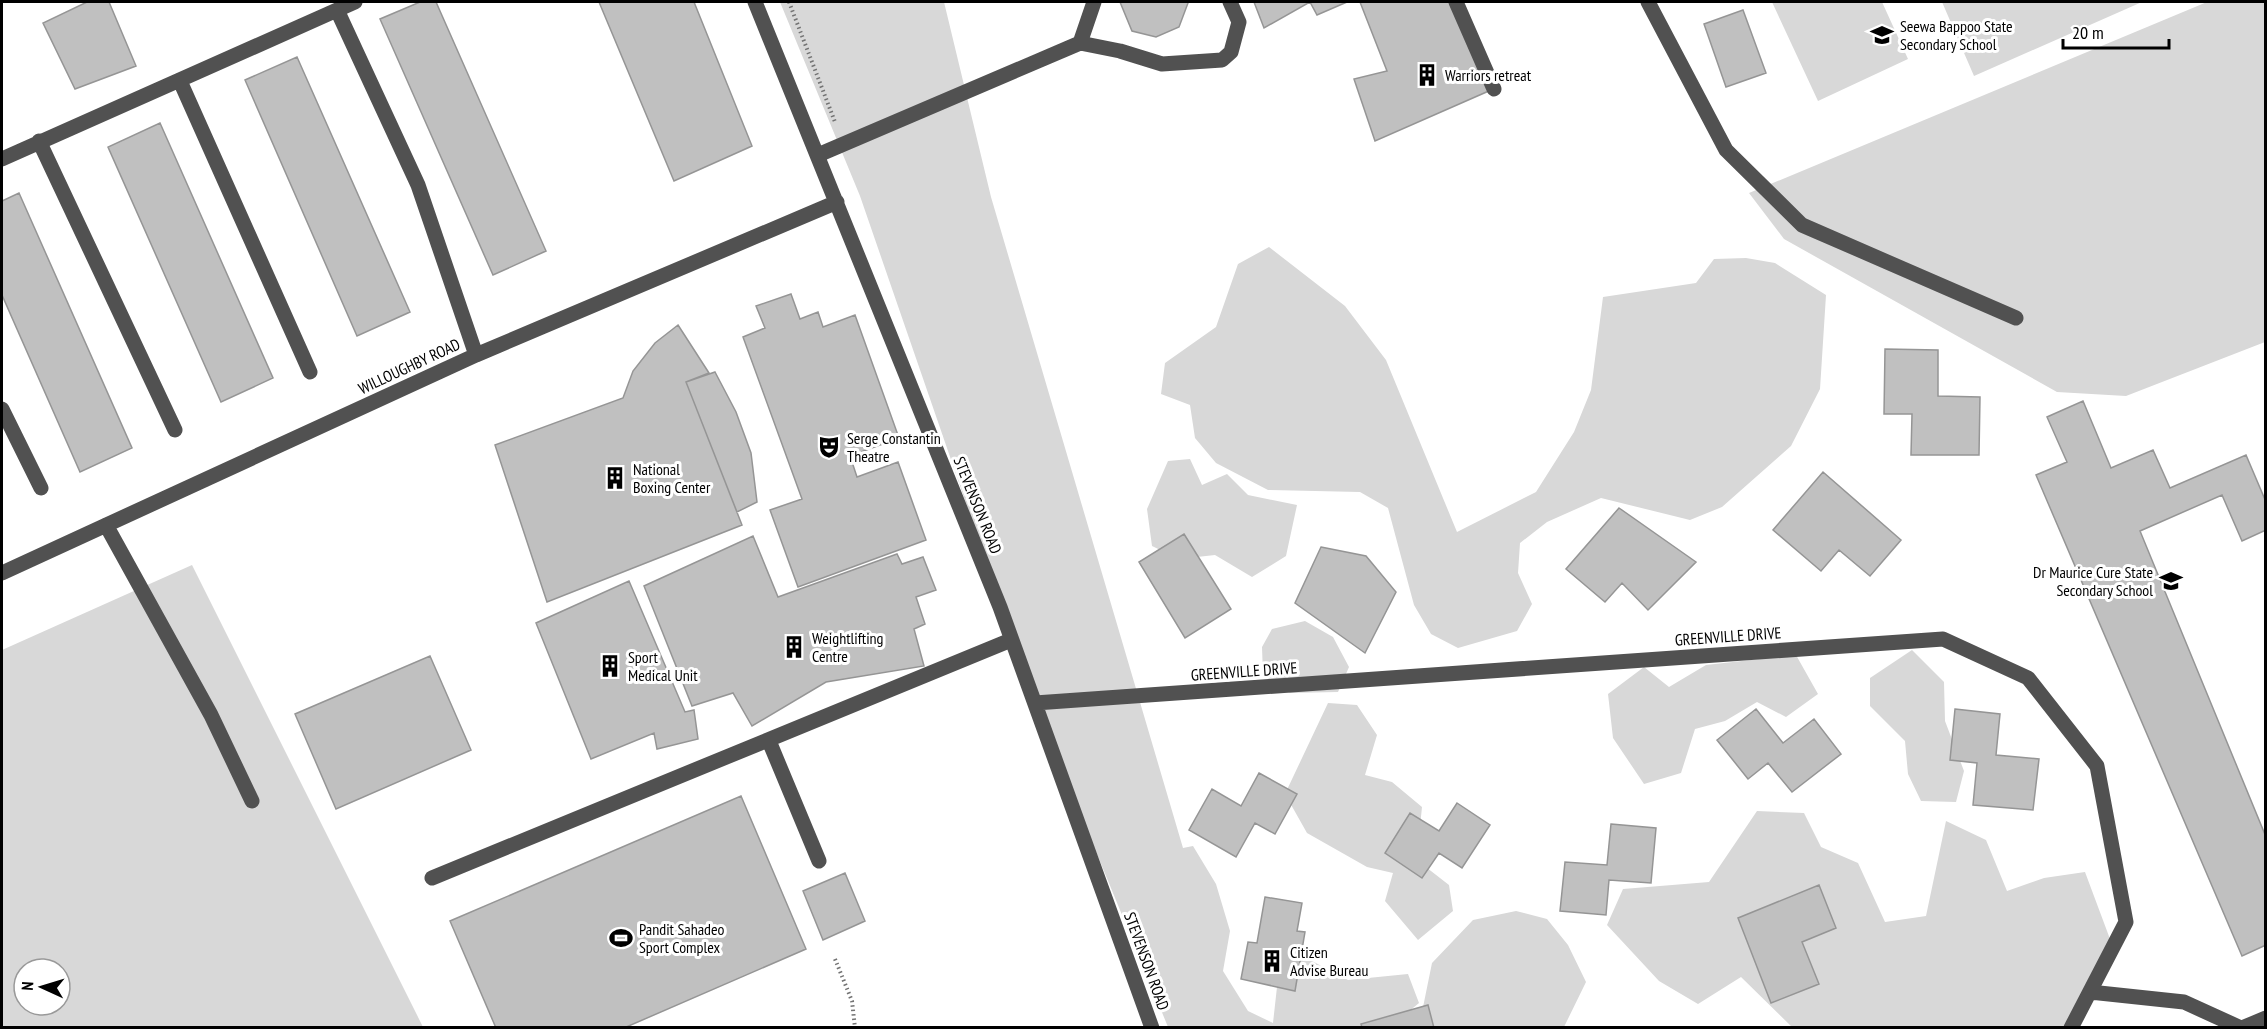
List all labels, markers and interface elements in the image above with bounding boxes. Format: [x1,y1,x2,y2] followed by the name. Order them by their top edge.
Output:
[2063,12,2170,50] scale bar
[1900,16,2013,54] place label: Seewa Bappoo State Secondary School
[2072,21,2104,44] text: 20 m
[1869,22,1895,48] school or university icon: Seewa Bappoo State Secondary School
[1414,62,1440,88] building icon: Warriors retreat
[1445,65,1532,85] place label: Warriors retreat
[355,334,463,398] street label: WILLOUGHBY ROAD
[847,428,941,466] place label: Serge Constantin Theatre
[816,434,842,460] theatre icon: Serge Constantin Theatre
[949,453,1007,557] street label: STEVENSON ROAD
[633,459,711,497] place label: National Boxing Center
[602,465,628,491] building icon: National Boxing Center
[2033,562,2153,600] place label: Dr Maurice Cure State Secondary School
[2158,568,2184,594] school or university icon: Dr Maurice Cure State Secondary School
[1674,622,1782,650] street label: GREENVILLE DRIVE
[812,628,884,666] place label: Weightlifting Centre
[781,634,807,660] building icon: Weightlifting Centre
[628,647,698,685] place label: Sport Medical Unit
[597,653,623,679] building icon: Sport Medical Unit
[1190,657,1298,685] street label: GREENVILLE DRIVE
[1120,909,1174,1013] street label: STEVENSON ROAD
[639,919,724,957] place label: Pandit Sahadeo Sport Complex
[608,925,634,951] sports icon: Pandit Sahadeo Sport Complex
[1290,942,1368,980] place label: Citizen Advise Bureau
[1259,948,1285,974] building icon: Citizen Advise Bureau
[12,957,72,1017] north arrow
[17,981,37,991] text: N

